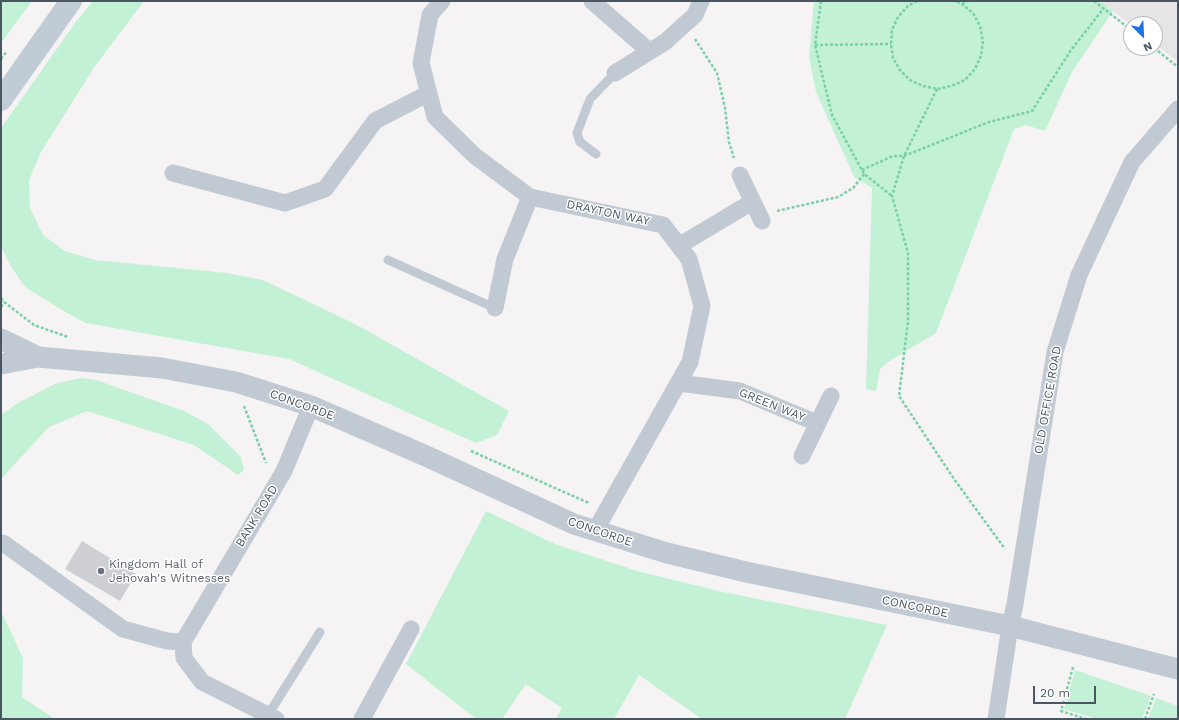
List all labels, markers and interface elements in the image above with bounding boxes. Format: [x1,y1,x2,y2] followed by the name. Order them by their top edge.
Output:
[1123,16,1163,56] north arrow
[1141,39,1154,54] text: N
[565,197,651,229] street label: DRAYTON WAY
[1031,345,1065,455] street label: OLD OFFICE ROAD
[737,385,807,425] street label: GREEN WAY
[268,387,336,423] street label: CONCORDE
[233,482,281,550] street label: BANK ROAD
[566,514,634,550] street label: CONCORDE
[109,557,230,585] place label: Kingdom Hall of Jehovah's Witnesses
[96,566,106,576] marker: Kingdom Hall of Jehovah's Witnesses
[880,593,950,621] street label: CONCORDE
[1035,678,1098,704] scale bar
[1040,686,1070,700] text: 20 m

